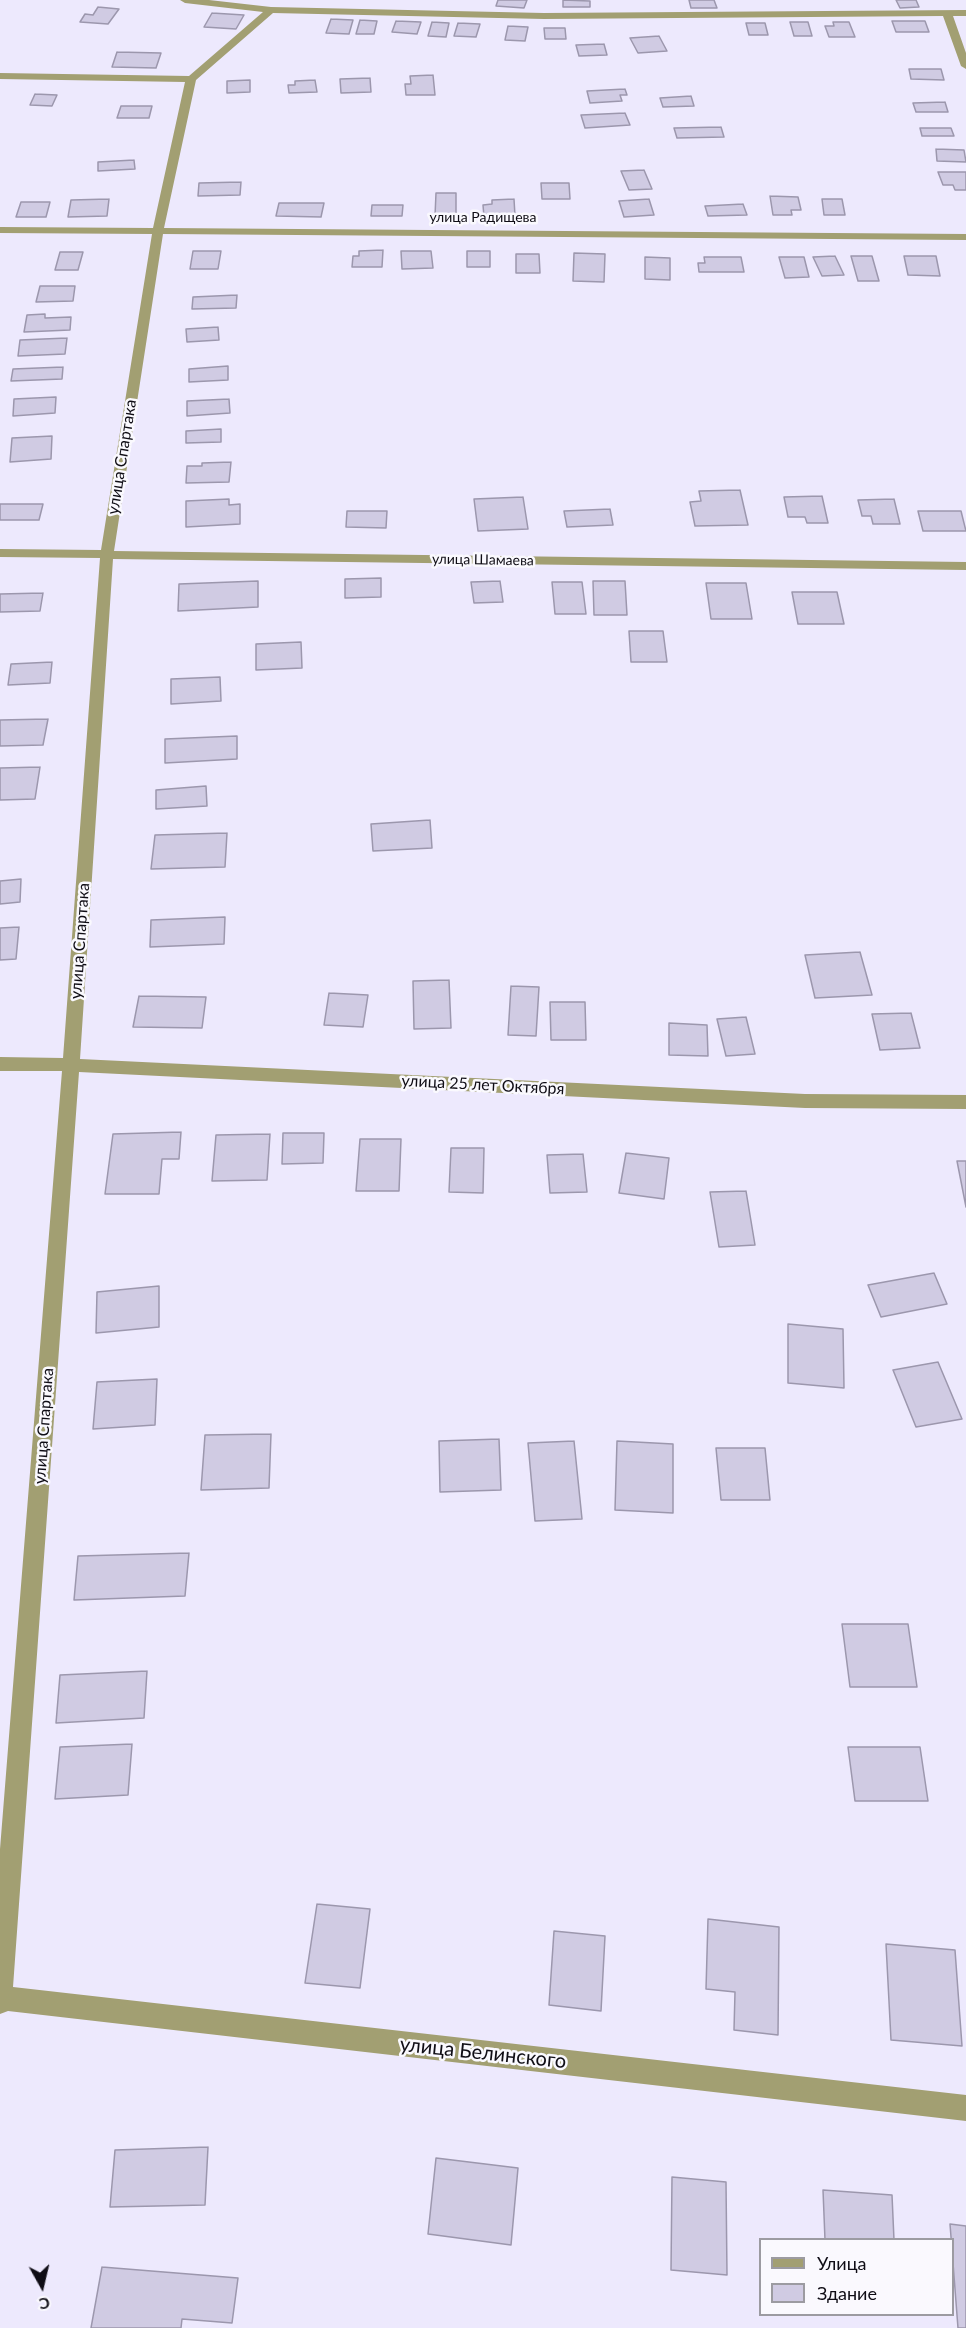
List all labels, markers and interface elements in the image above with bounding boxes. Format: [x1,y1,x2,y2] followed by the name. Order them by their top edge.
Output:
[430,209,536,225] street label: улица Радищева
[103,398,141,516] street label: улица Спартака
[432,551,534,569] street label: улица Шамаева
[66,882,94,1000] street label: улица Спартака
[401,1071,565,1099] street label: улица 25 лет Октября
[30,1367,58,1485] street label: улица Спартака
[399,2032,567,2074] street label: улица Белинского
[759,2238,954,2316] legend
[817,2252,867,2274] text: Улица
[12,2256,72,2316] north arrow
[817,2282,877,2304] text: Здание
[38,2294,51,2314] text: С

